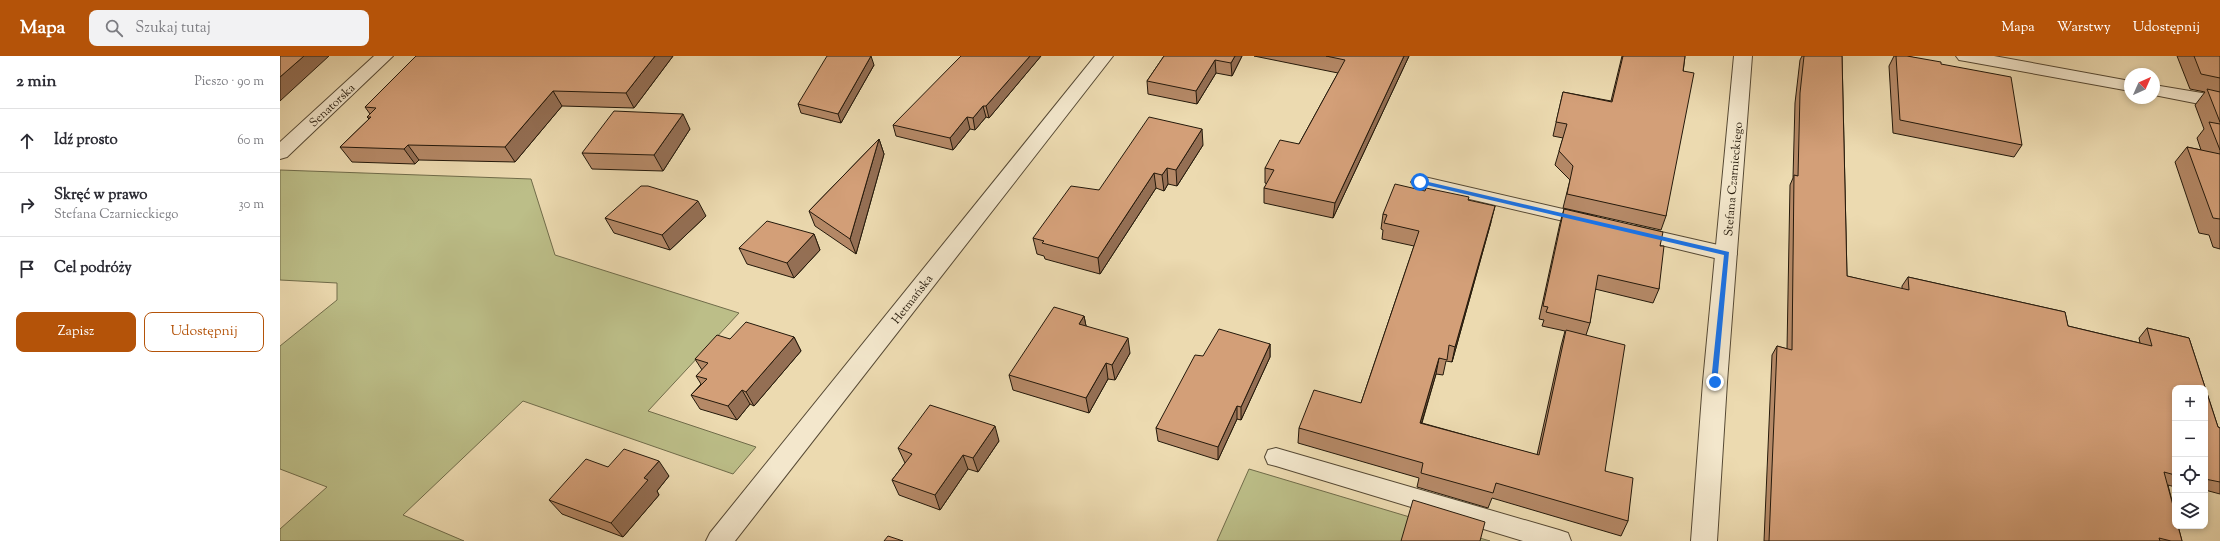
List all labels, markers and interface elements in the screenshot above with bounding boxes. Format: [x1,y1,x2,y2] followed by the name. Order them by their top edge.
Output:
[89,10,369,46] search box
[20,15,65,42] text: Mapa
[103,17,125,39] icon: search
[135,18,211,39] text: Szukaj tutaj
[2001,18,2035,38] text: Mapa
[2057,18,2111,38] text: Warstwy
[2133,18,2200,38] text: Udostępnij
[2124,68,2160,104] north arrow
[16,70,57,94] text: 2 min
[195,73,264,91] text: Pieszo · 90 m
[306,79,360,132] street label: Senatorska
[1720,121,1748,237] street label: Stefana Czarnieckiego
[16,130,38,152] icon: ahead
[54,130,118,151] text: Idź prosto
[237,132,264,150] text: 60 m
[1411,173,1429,191] route start
[54,185,148,206] text: Skręć w prawo
[16,194,38,216] icon: right
[238,196,264,214] text: 30 m
[54,206,178,224] text: Stefana Czarnieckiego
[16,258,38,280] icon: arrive
[54,258,132,279] text: Cel podróży
[888,271,938,328] street label: Hetmańska
[16,312,136,352] button: Zapisz
[144,312,264,352] button: Udostępnij
[1706,373,1724,391] route end
[2172,385,2208,529] map controls
[2172,385,2208,421] button: +
[2172,421,2208,457] button: −
[2172,457,2208,493] button: locate
[2172,493,2208,529] button: layers

